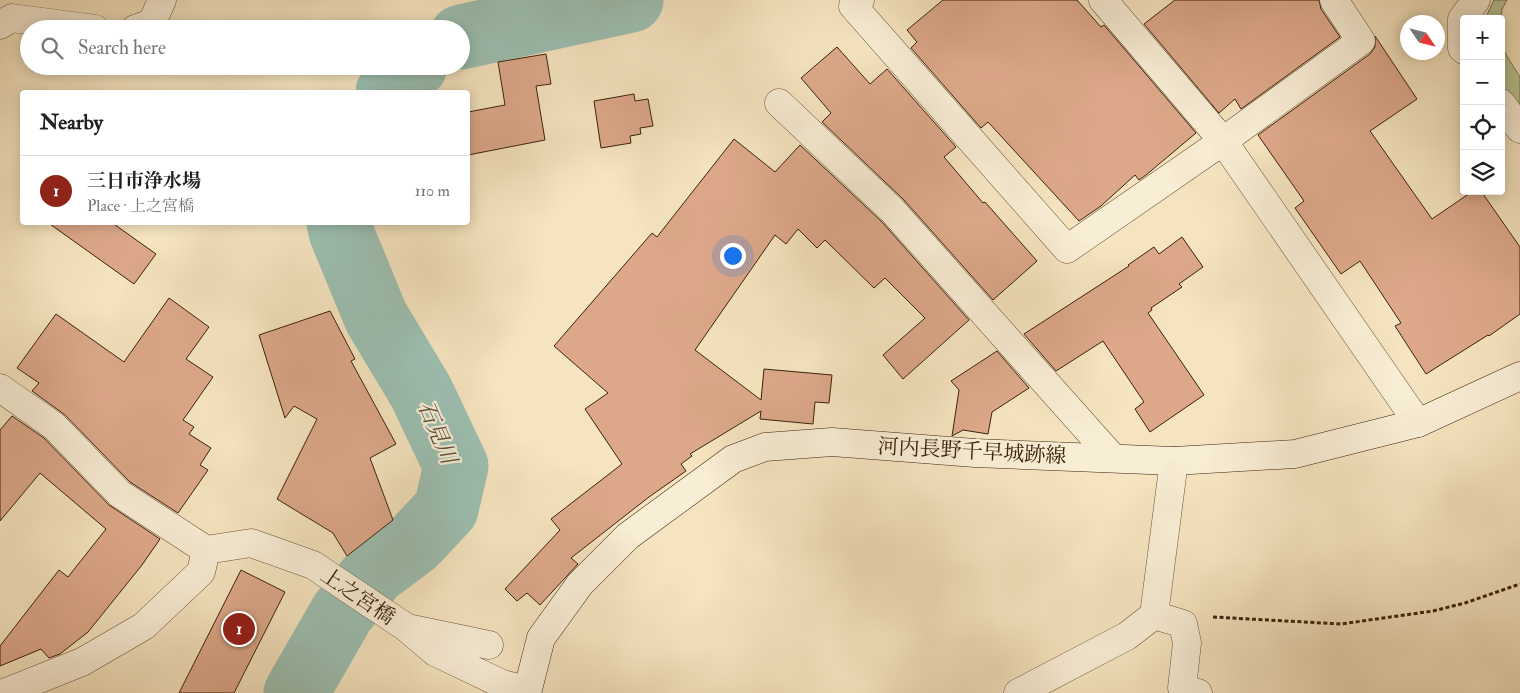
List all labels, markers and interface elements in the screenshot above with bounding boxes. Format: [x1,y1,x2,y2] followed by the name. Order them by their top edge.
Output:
[1400,15,1445,60] north arrow
[1460,15,1505,195] map controls
[1460,15,1505,60] button: +
[20,20,470,75] search box
[38,34,66,62] icon: search
[78,36,166,60] text: Search here
[1460,60,1505,105] button: −
[1460,105,1505,150] button: locate
[40,109,103,136] text: Nearby
[1460,150,1505,195] button: layers
[87,169,201,193] text: 三日市浄水場
[53,181,59,201] text: 1
[415,181,450,201] text: 110 m
[87,196,194,216] text: Place · 上之宮橋
[720,243,746,269] your location
[411,397,464,470] water label: 石見川
[877,433,1067,470] street label: 河内長野千早城跡線
[315,562,400,631] street label: 上之宮橋
[223,610,255,648] pin: 1

